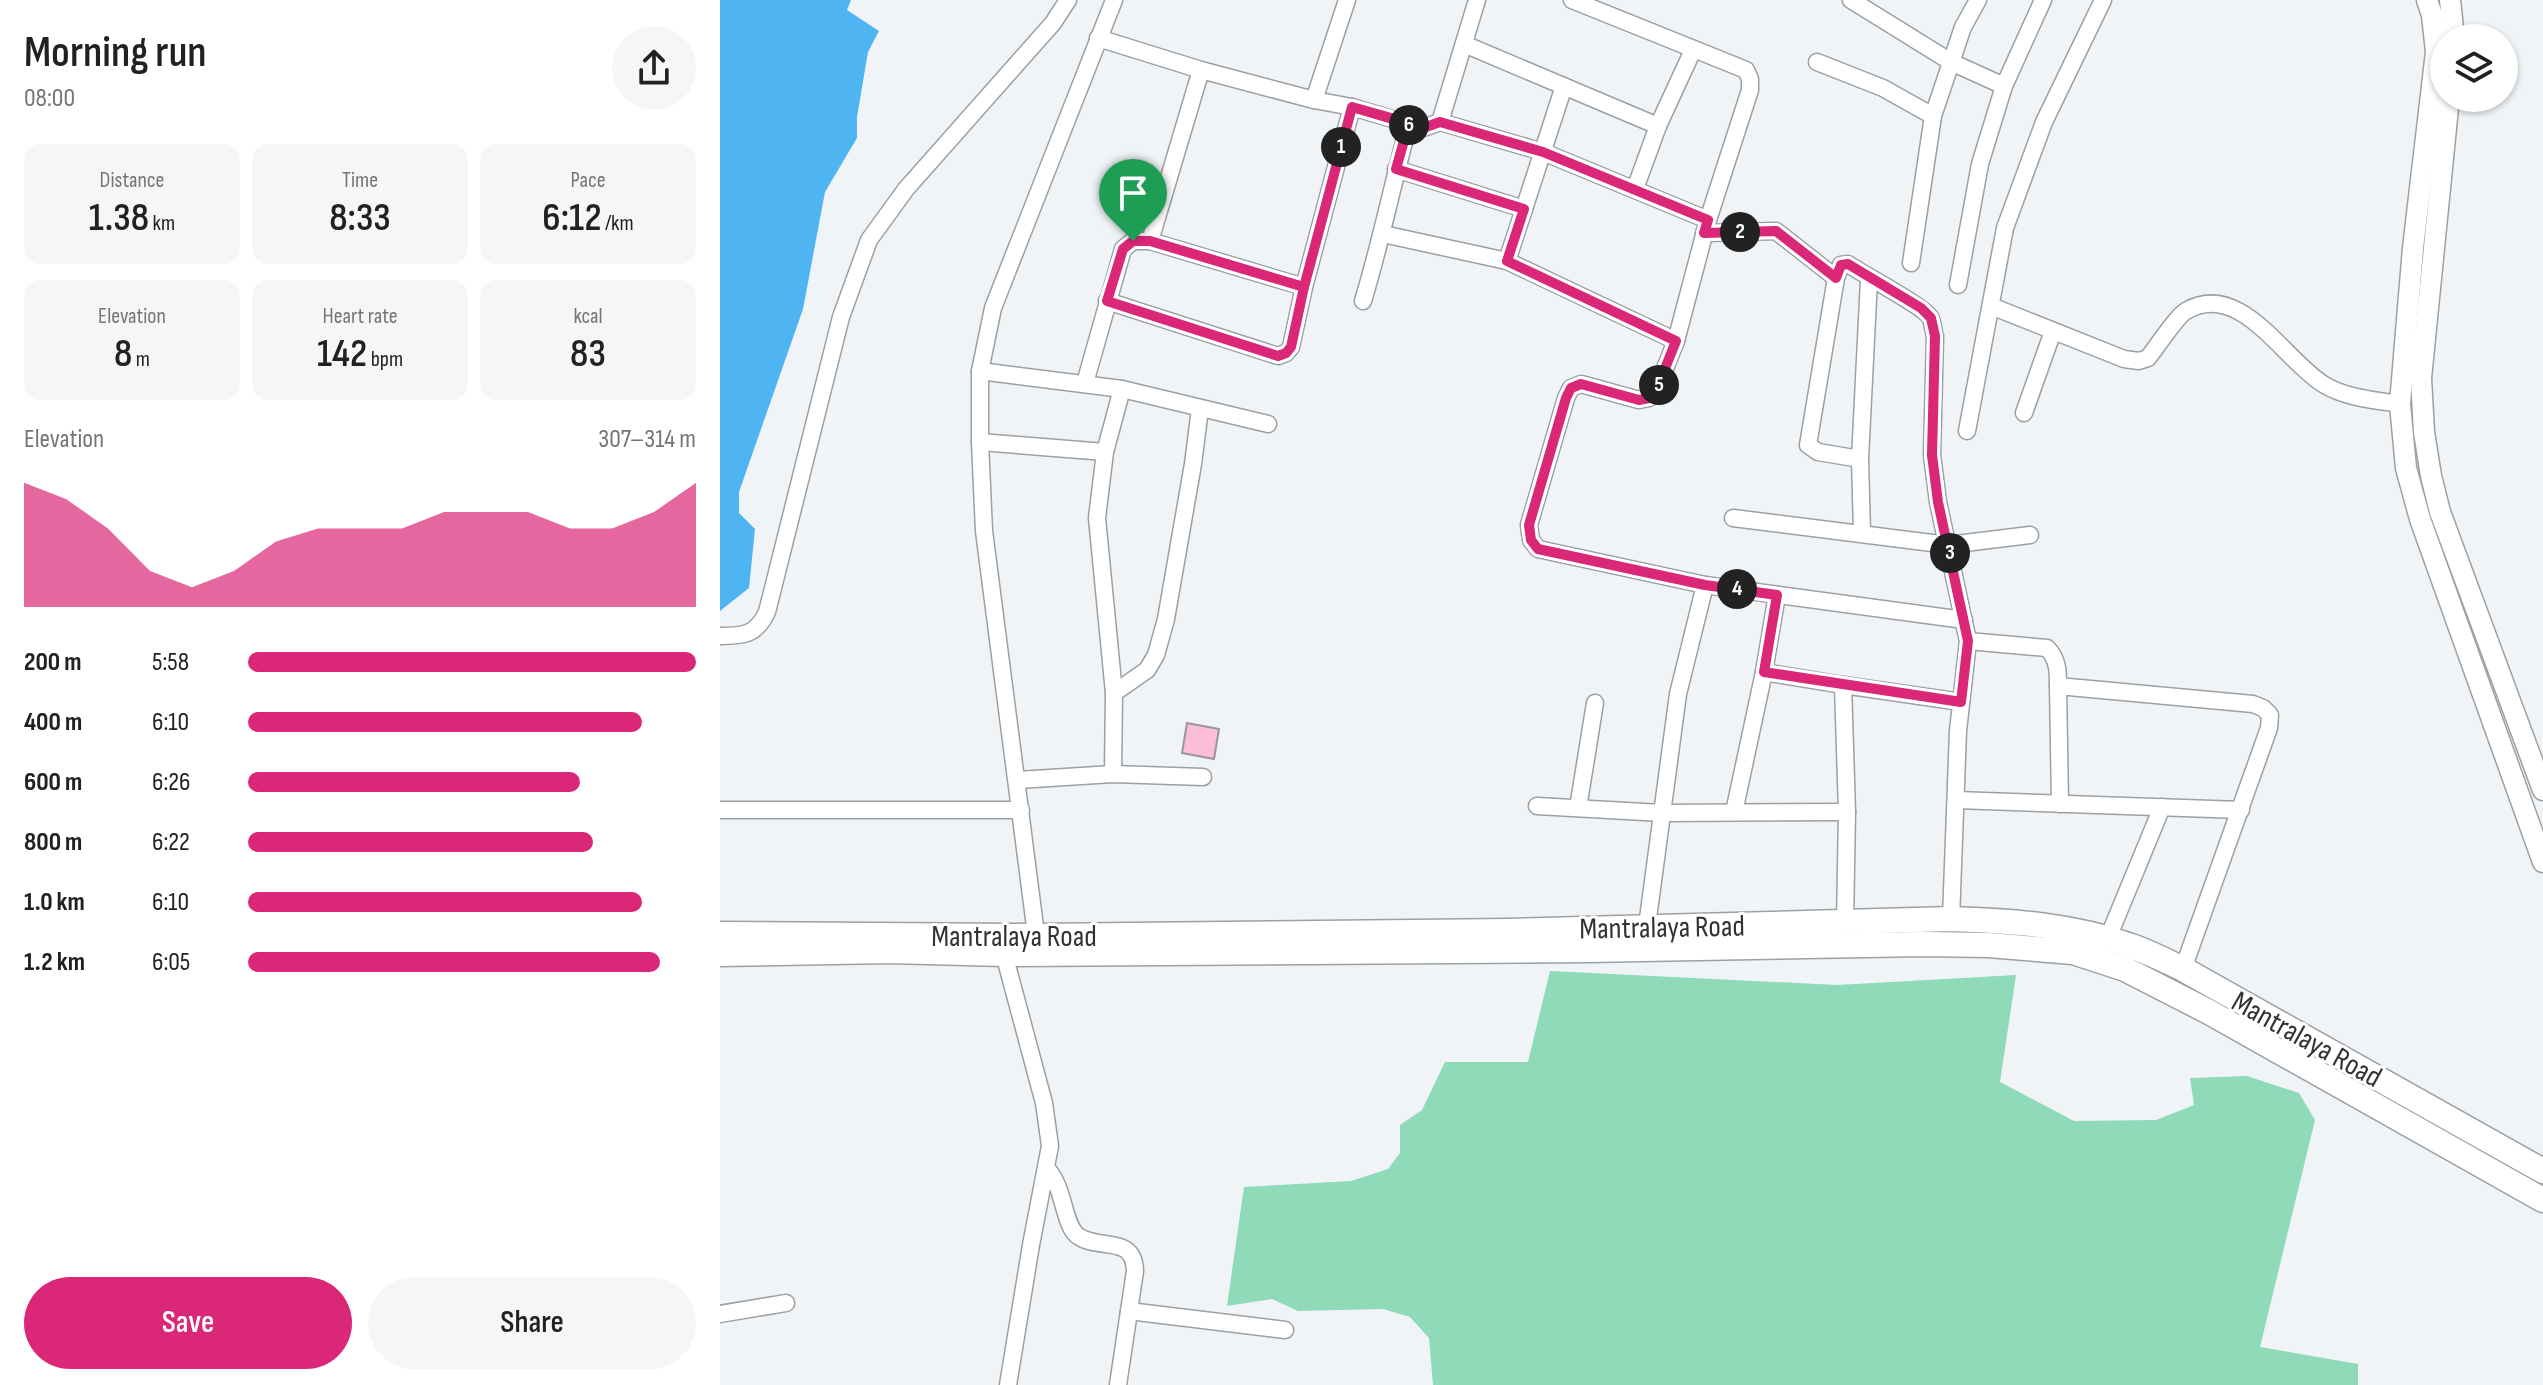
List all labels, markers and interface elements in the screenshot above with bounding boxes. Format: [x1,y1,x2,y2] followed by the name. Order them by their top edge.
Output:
[2430,24,2518,112] map controls
[2430,24,2518,112] button: layers
[24,26,207,79] text: Morning run
[612,26,696,110] button: share
[24,83,75,114] text: 08:00
[1389,105,1429,145] pin: 6
[1404,111,1414,138] text: 6
[1321,127,1361,167] pin: 1
[1337,133,1345,160] text: 1
[1099,159,1167,241] pin
[100,167,164,194] text: Distance
[342,167,378,194] text: Time
[570,167,606,194] text: Pace
[1111,171,1155,215] icon: arrive
[89,194,149,242] text: 1.38
[329,194,391,242] text: 8:33
[542,194,602,242] text: 6:12
[149,210,175,237] text: km
[602,210,634,237] text: /km
[1720,212,1760,252] pin: 2
[1735,218,1745,245] text: 2
[98,303,166,330] text: Elevation
[322,303,398,330] text: Heart rate
[573,303,603,330] text: kcal
[114,330,132,378] text: 8
[317,330,367,378] text: 142
[570,330,606,378] text: 83
[132,346,150,373] text: m
[367,346,403,373] text: bpm
[1639,365,1679,405] pin: 5
[1654,371,1664,398] text: 5
[24,424,104,455] text: Elevation
[598,424,696,455] text: 307–314 m
[1930,533,1970,573] pin: 3
[1945,539,1955,566] text: 3
[1717,569,1757,609] pin: 4
[1732,575,1742,602] text: 4
[24,647,81,678] text: 200 m
[152,647,189,678] text: 5:58
[24,707,82,738] text: 400 m
[152,707,189,738] text: 6:10
[24,767,82,798] text: 600 m
[152,767,190,798] text: 6:26
[24,827,82,858] text: 800 m
[152,827,190,858] text: 6:22
[24,887,85,918] text: 1.0 km
[152,887,189,918] text: 6:10
[1579,909,1745,947] street label: Mantralaya Road
[931,919,1097,955] street label: Mantralaya Road
[24,947,85,978] text: 1.2 km
[152,947,190,978] text: 6:05
[2225,984,2388,1096] street label: Mantralaya Road
[24,1277,352,1369] button: Save
[368,1277,696,1369] button: Share

